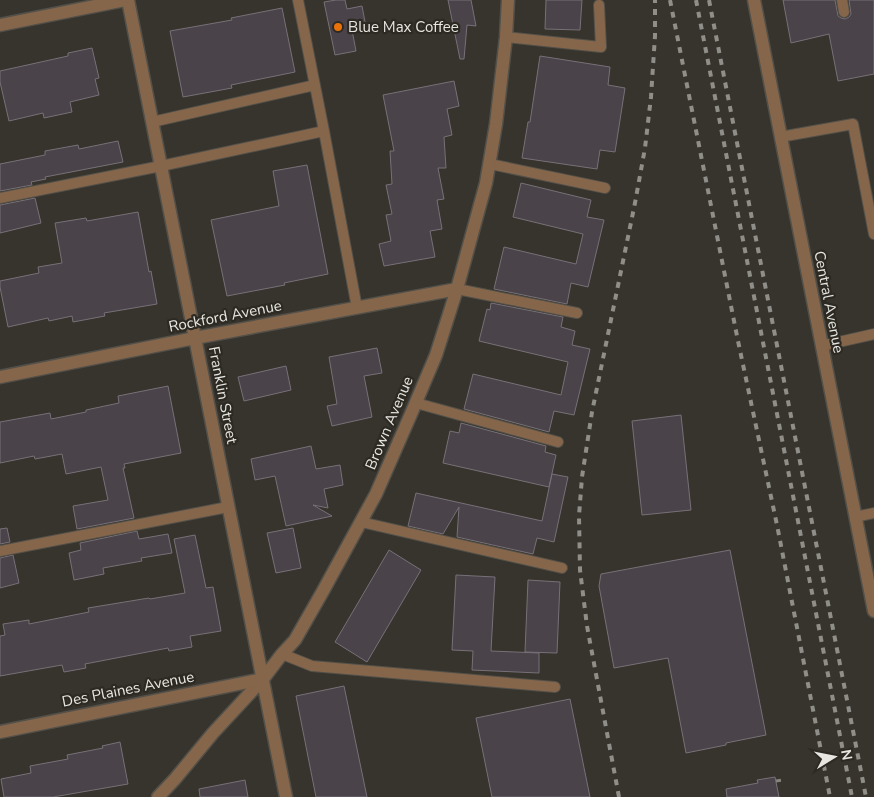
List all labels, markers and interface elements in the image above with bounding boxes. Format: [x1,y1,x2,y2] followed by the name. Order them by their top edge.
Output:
[348,17,459,37] place label: Blue Max Coffee
[332,21,344,33] marker: Blue Max Coffee
[809,249,849,355] street label: Central Avenue
[167,295,283,337] street label: Rockford Avenue
[204,345,242,446] street label: Franklin Street
[360,373,418,473] street label: Brown Avenue
[60,666,196,712] street label: Des Plaines Avenue
[809,732,859,782] north arrow
[836,748,857,762] text: N

